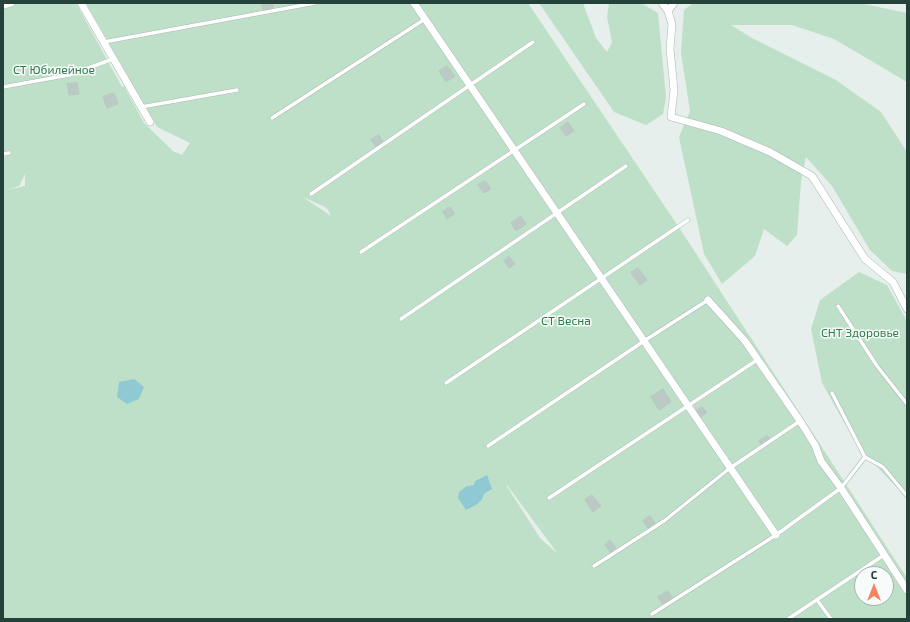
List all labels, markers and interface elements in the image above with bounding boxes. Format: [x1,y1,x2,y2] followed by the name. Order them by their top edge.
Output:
[13,63,95,77] park label: СТ Юбилейное
[541,314,591,328] park label: СТ Весна
[821,326,899,340] park label: СНТ Здоровье
[854,566,894,606] north arrow
[871,568,877,581] text: С

